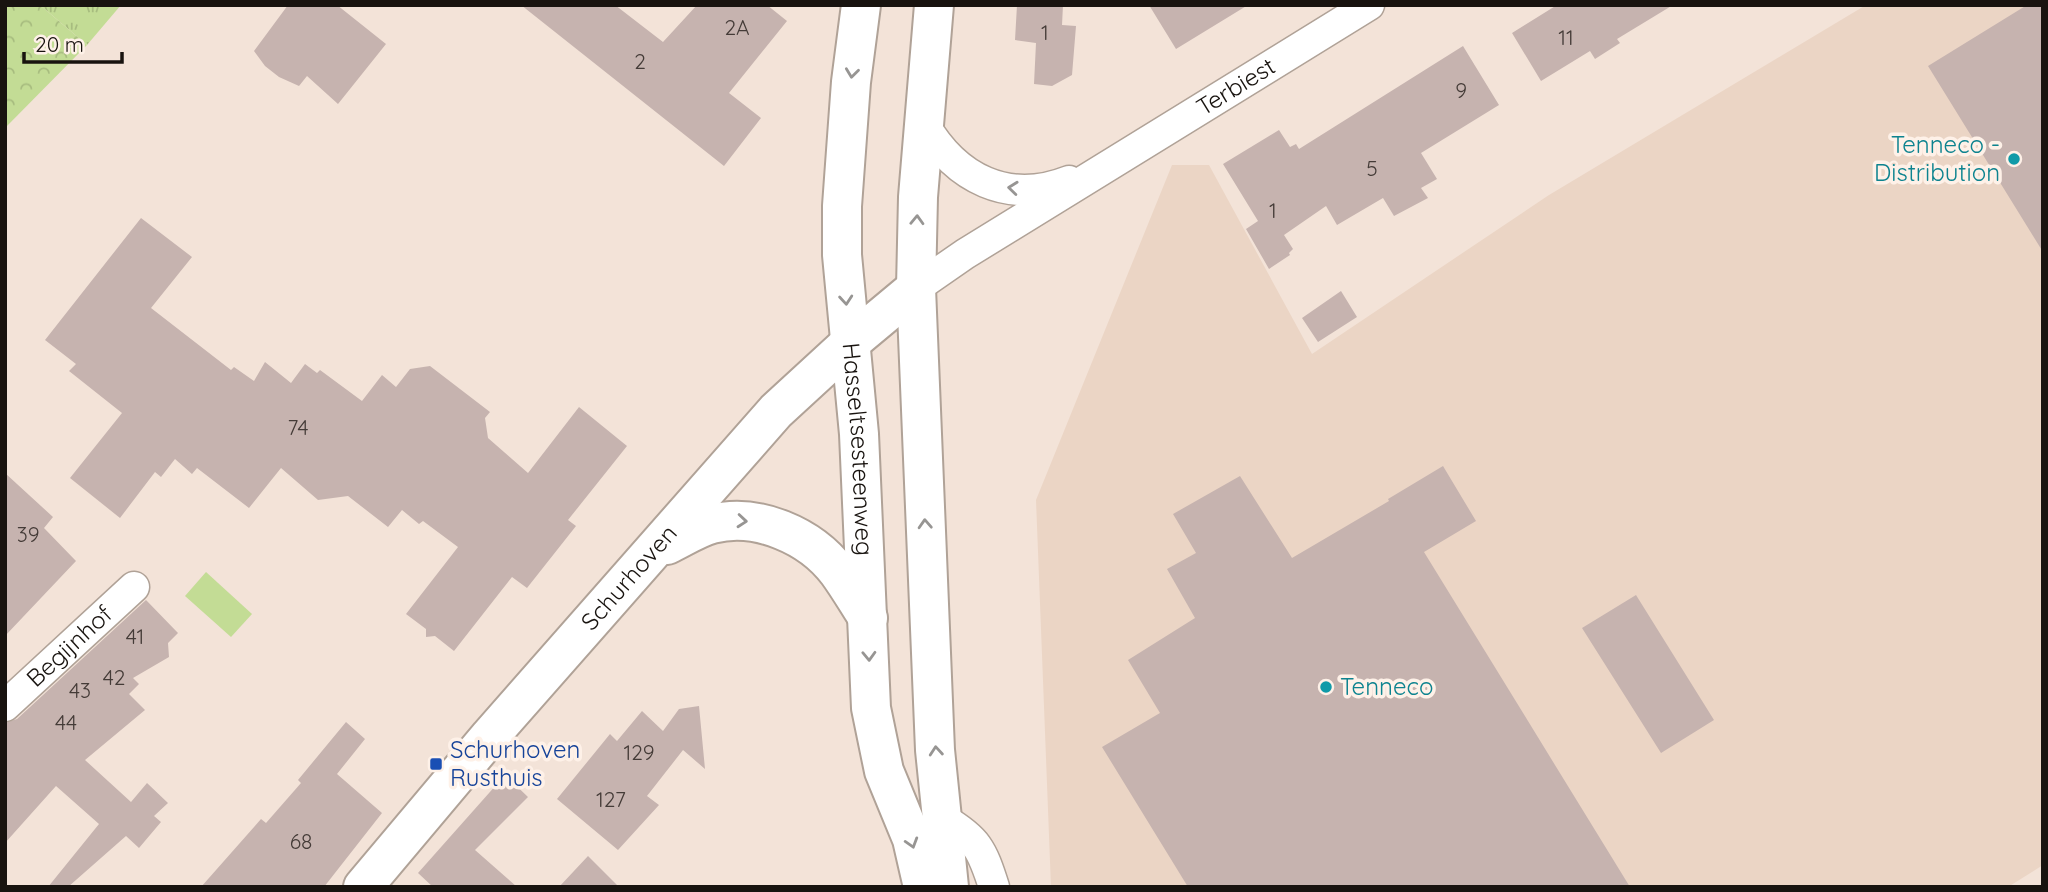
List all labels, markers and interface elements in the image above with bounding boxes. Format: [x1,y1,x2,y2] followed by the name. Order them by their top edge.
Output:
[724,14,750,40] house number: 2A
[1041,19,1049,45] house number: 1
[24,21,122,65] scale bar
[1558,24,1574,50] house number: 11
[35,31,84,57] text: 20 m
[634,48,646,74] house number: 2
[1191,50,1280,122] street label: Terbiest
[845,67,860,79] one-way arrow
[1455,77,1467,103] house number: 9
[1874,129,2000,187] place label: Tenneco - Distribution
[2006,151,2022,167] marker: Tenneco - Distribution
[1366,155,1378,181] house number: 5
[1008,181,1019,196] one-way arrow
[1269,197,1277,223] house number: 1
[909,214,924,225] one-way arrow
[838,294,853,306] one-way arrow
[836,341,880,557] street label: Hasseltsesteenweg
[288,414,309,440] house number: 74
[737,513,748,528] one-way arrow
[574,518,683,636] street label: Schurhoven
[917,518,932,529] one-way arrow
[17,521,39,547] house number: 39
[20,598,119,693] street label: Begijnhof
[126,623,144,649] house number: 41
[862,650,877,661] one-way arrow
[103,664,125,690] house number: 42
[1340,671,1433,701] place label: Tenneco
[69,677,91,703] house number: 43
[1318,679,1334,695] marker: Tenneco
[55,709,77,735] house number: 44
[450,734,580,792] place label: Schurhoven Rusthuis
[623,739,655,765] house number: 129
[928,745,943,757] one-way arrow
[428,756,444,772] marker: Schurhoven Rusthuis
[596,786,626,812] house number: 127
[290,828,312,854] house number: 68
[903,837,918,849] one-way arrow

